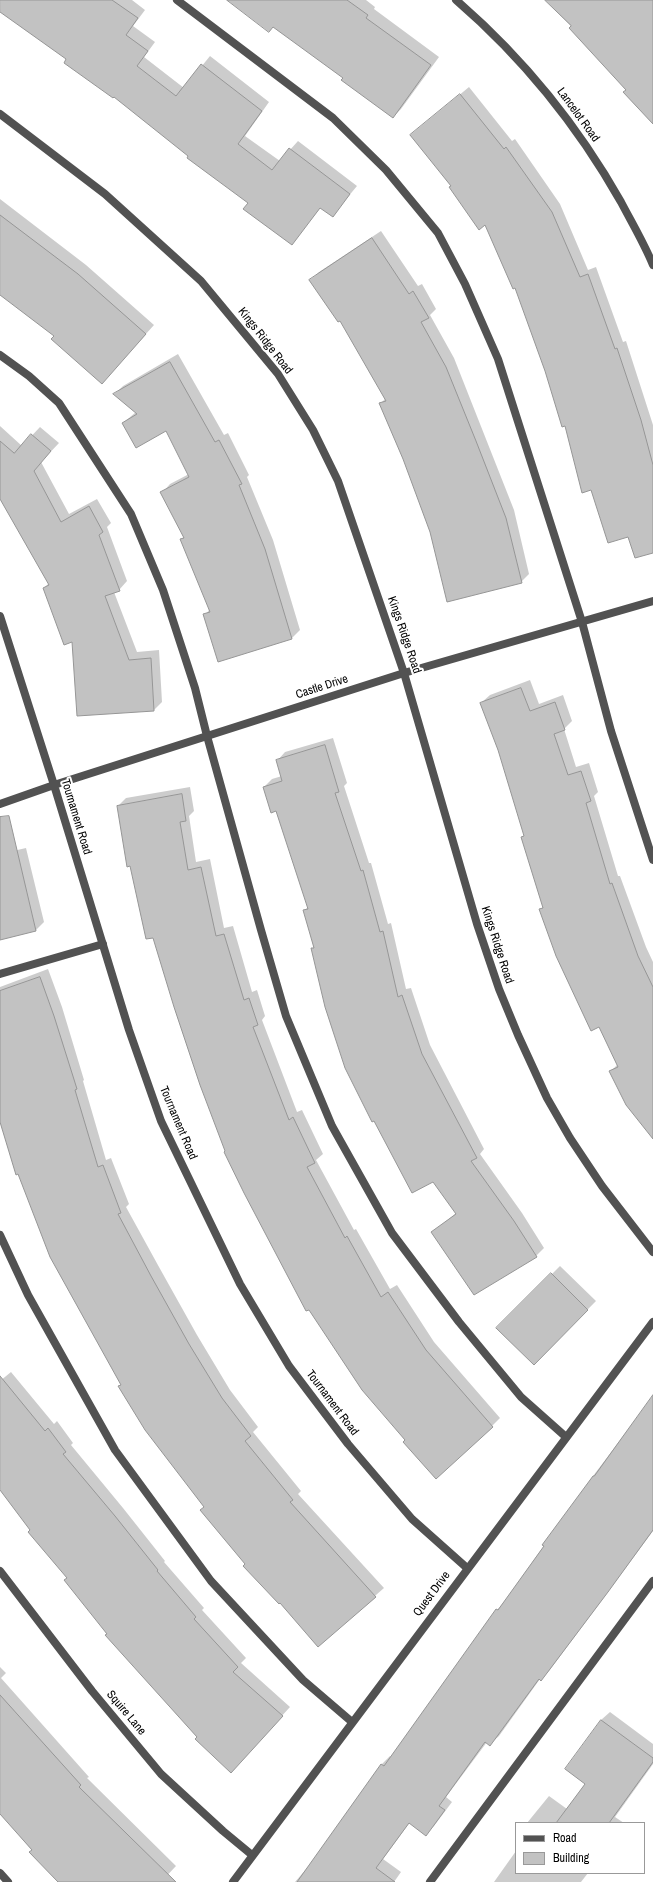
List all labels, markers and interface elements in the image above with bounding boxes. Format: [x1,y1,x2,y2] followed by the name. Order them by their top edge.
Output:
[554,85,602,145] street label: Lancelot Road
[235,305,295,377] street label: Kings Ridge Road
[384,595,424,675] street label: Kings Ridge Road
[294,672,350,702] street label: Castle Drive
[58,777,94,857] street label: Tournament Road
[478,905,516,985] street label: Kings Ridge Road
[156,1084,200,1162] street label: Tournament Road
[303,1367,361,1439] street label: Tournament Road
[410,1569,454,1619] street label: Quest Drive
[103,1688,149,1738] street label: Squire Lane
[515,1822,645,1874] legend
[553,1830,577,1846] text: Road
[553,1850,589,1866] text: Building

